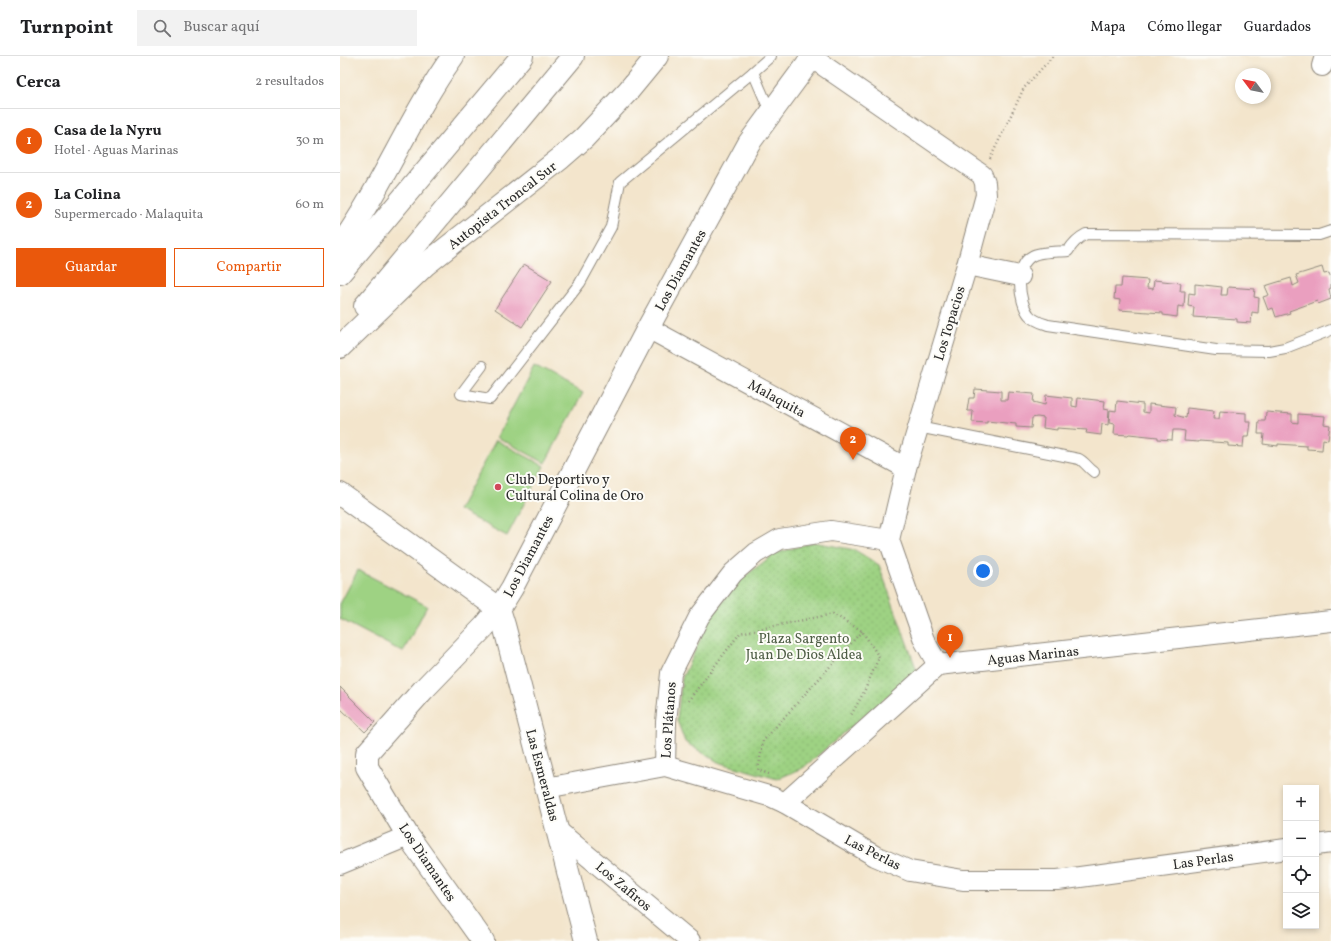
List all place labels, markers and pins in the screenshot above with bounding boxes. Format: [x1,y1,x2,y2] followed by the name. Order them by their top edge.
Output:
[840,427,866,460] pin: 2
[506,471,644,506] place label: Club Deportivo y Cultural Colina de Oro
[493,482,503,492] marker: Club Deportivo y Cultural Colina de Oro
[937,625,963,658] pin: 1

